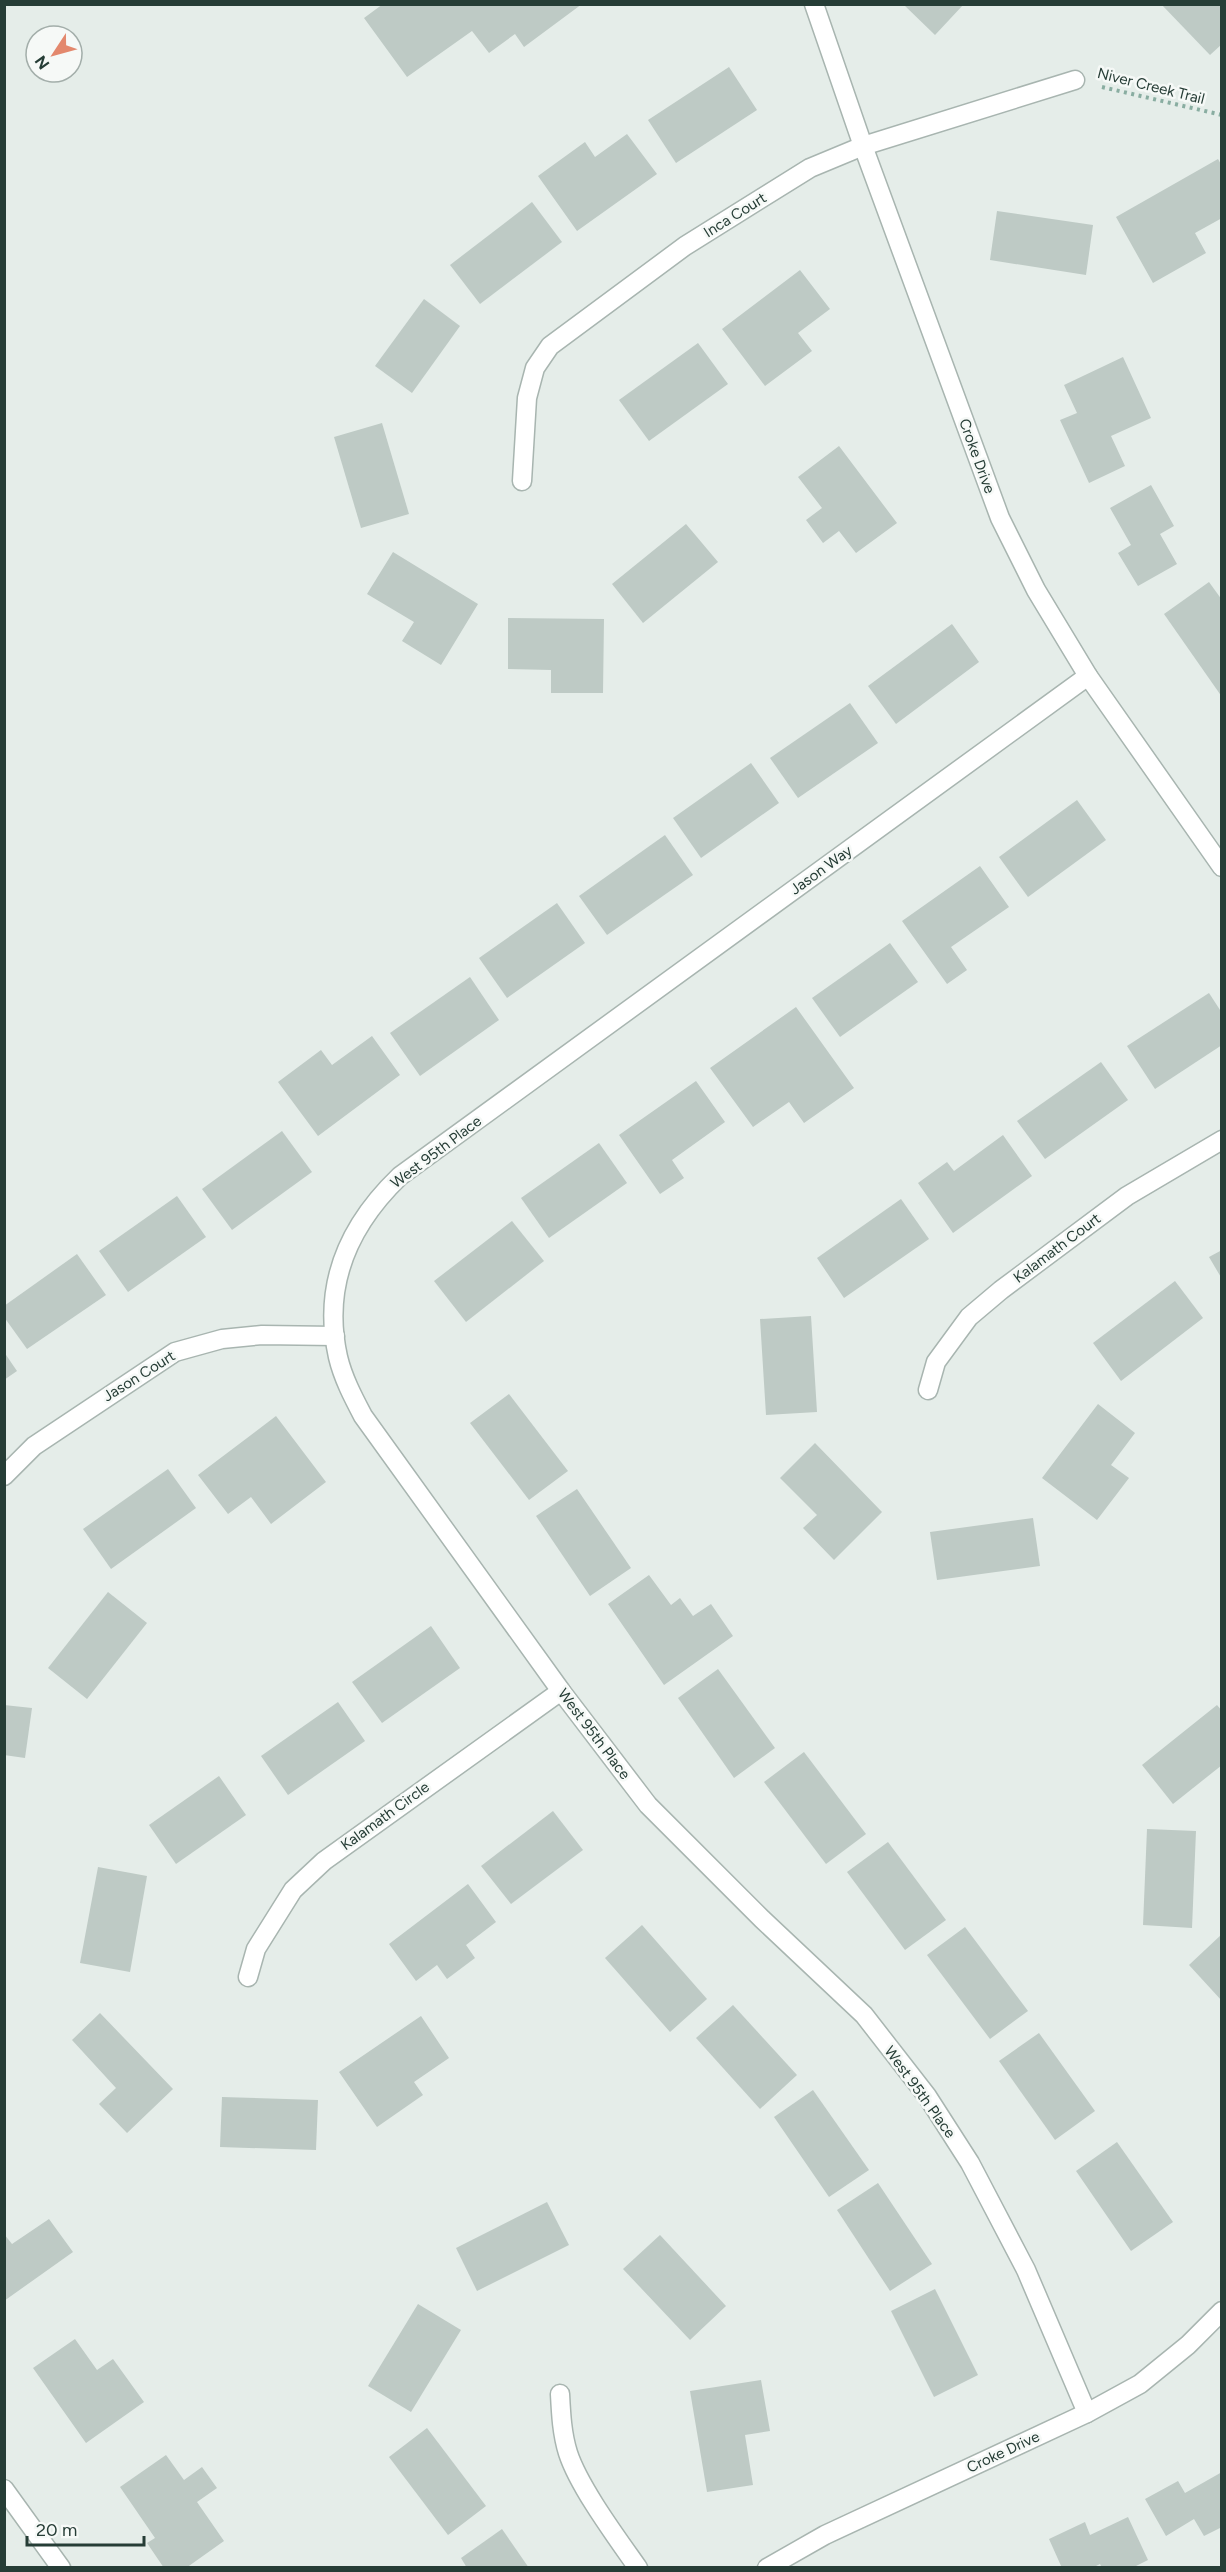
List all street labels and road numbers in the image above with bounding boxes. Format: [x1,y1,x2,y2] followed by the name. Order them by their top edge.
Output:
[1095,64,1207,108] street label: Niver Creek Trail
[700,189,770,241] street label: Inca Court
[955,416,999,496] street label: Croke Drive
[786,841,856,899] street label: Jason Way
[387,1112,485,1192] street label: West 95th Place
[1010,1209,1104,1287] street label: Kalamath Court
[100,1347,179,1405] street label: Jason Court
[554,1685,634,1783] street label: West 95th Place
[337,1778,433,1854] street label: Kalamath Circle
[881,2043,959,2141] street label: West 95th Place
[964,2427,1042,2477] street label: Croke Drive

